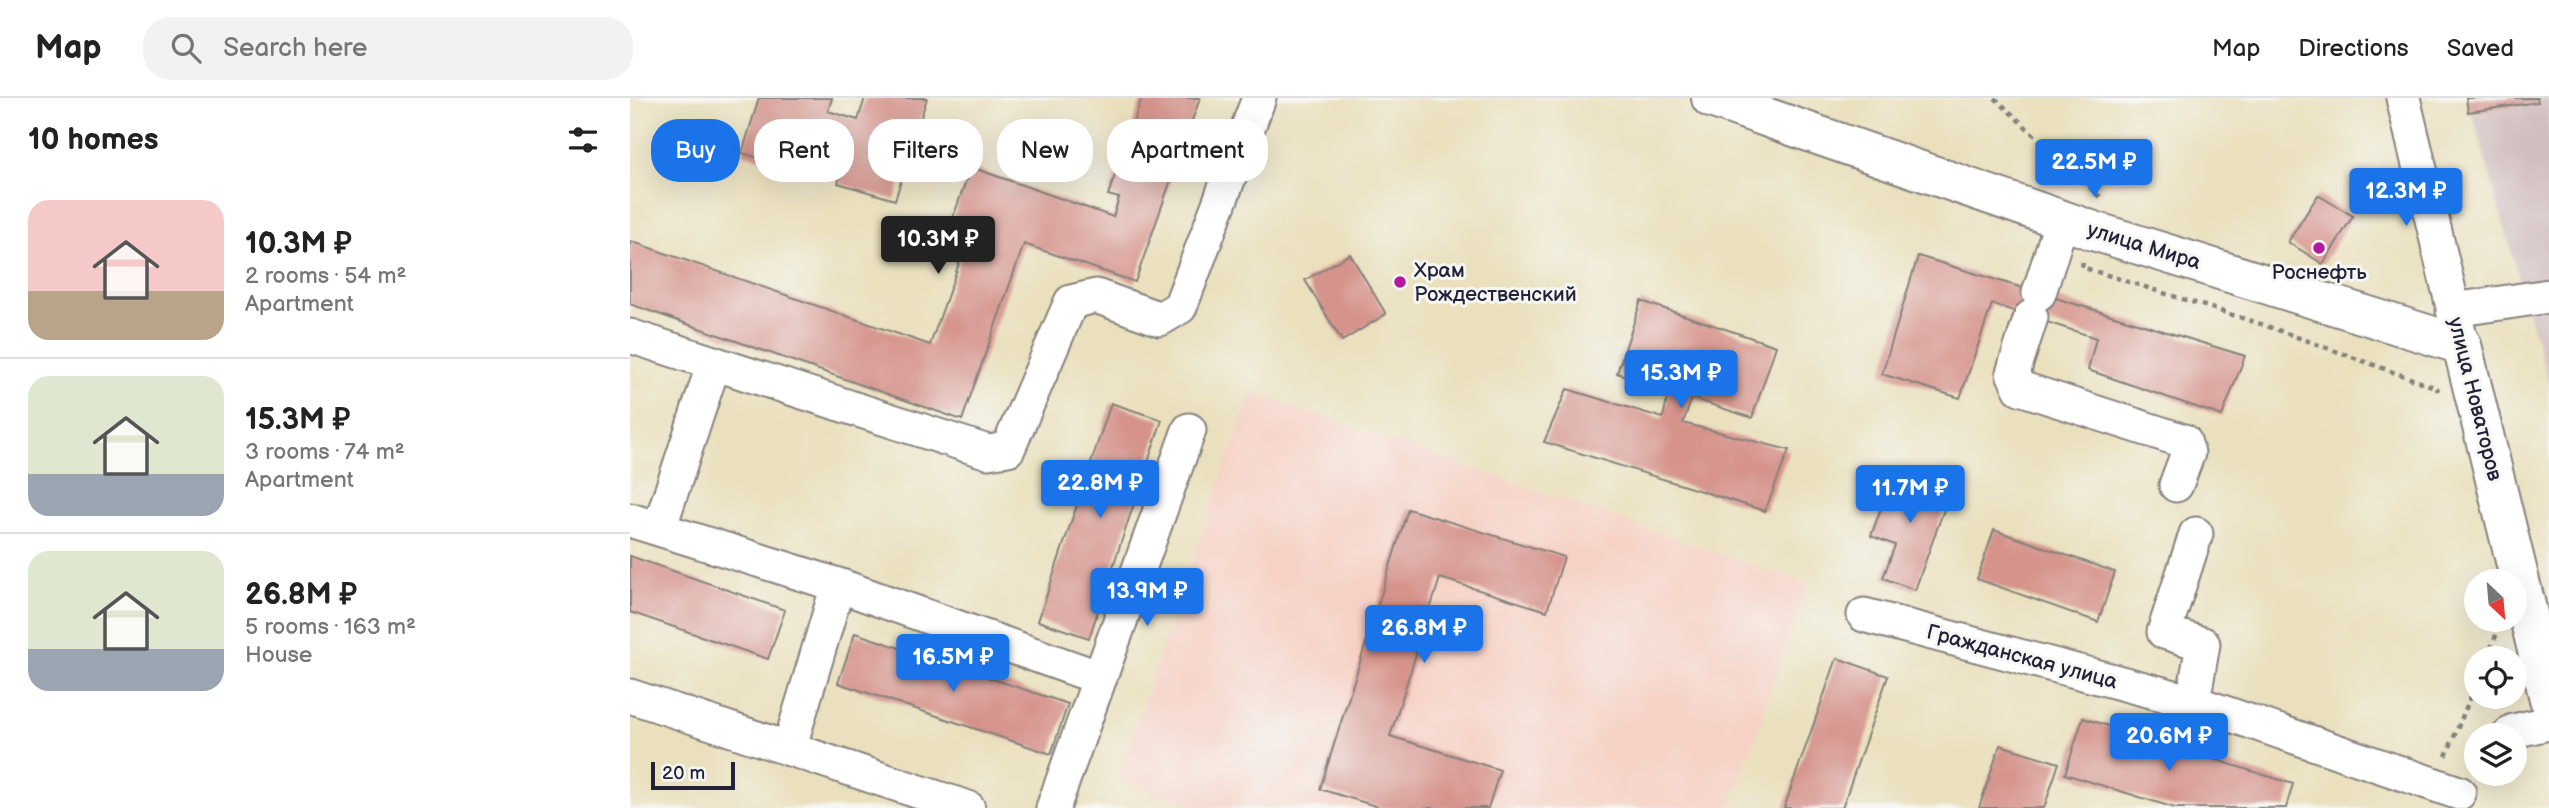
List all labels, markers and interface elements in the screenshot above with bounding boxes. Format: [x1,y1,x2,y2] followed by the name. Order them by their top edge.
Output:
[143,17,633,80] search box
[35,28,101,68] text: Map
[167,29,205,67] icon: search
[223,33,367,64] text: Search here
[2212,34,2260,63] text: Map
[2298,34,2409,63] text: Directions
[2447,34,2514,63] text: Saved
[651,119,740,182] chip: Buy
[754,119,854,182] chip: Rent
[868,119,983,182] chip: Filters
[997,119,1093,182] chip: New
[1107,119,1268,182] chip: Apartment
[564,121,602,159] icon: filters
[28,122,159,158] text: 10 homes
[2029,140,2159,199] pin: 22.5M ₽
[2051,148,2137,176] text: 22.5M ₽
[2341,169,2471,228] pin: 12.3M ₽
[2365,177,2447,205] text: 12.3M ₽
[873,216,1003,276] pin: 10.3M ₽
[2084,217,2204,275] street label: улица Мира
[897,225,979,253] text: 10.3M ₽
[245,226,352,262] text: 10.3M ₽
[84,228,168,312] icon: home
[2311,240,2327,256] marker: Роснефть
[1414,258,1577,307] place label: Храм Рождественский
[2271,260,2367,285] place label: Роснефть
[245,262,407,290] text: 2 rooms · 54 m²
[1392,274,1408,290] marker: Храм Рождественский
[245,290,354,318] text: Apartment
[2443,315,2507,483] street label: улица Новаторов
[1616,350,1746,410] pin: 15.3M ₽
[1641,359,1721,387] text: 15.3M ₽
[245,402,350,438] text: 15.3M ₽
[84,404,168,488] icon: home
[245,438,405,466] text: 3 rooms · 74 m²
[1035,460,1165,520] pin: 22.8M ₽
[245,466,354,494] text: Apartment
[1845,466,1975,525] pin: 11.7M ₽
[1057,469,1143,497] text: 22.8M ₽
[1872,474,1948,502] text: 11.7M ₽
[1082,568,1212,628] pin: 13.9M ₽
[2464,569,2527,632] north arrow
[2464,569,2527,786] map controls
[245,577,357,613] text: 26.8M ₽
[1106,577,1188,605] text: 13.9M ₽
[84,579,168,663] icon: home
[1359,606,1489,665] pin: 26.8M ₽
[245,613,416,641] text: 5 rooms · 163 m²
[1381,614,1467,642] text: 26.8M ₽
[1924,619,2121,695] street label: Гражданская улица
[888,634,1018,694] pin: 16.5M ₽
[245,641,312,669] text: House
[912,643,994,671] text: 16.5M ₽
[2464,646,2527,709] button: locate
[2104,714,2234,773] pin: 20.6M ₽
[2126,722,2212,750] text: 20.6M ₽
[2464,723,2527,786] button: layers
[651,759,735,791] scale bar
[662,762,705,785] text: 20 m

